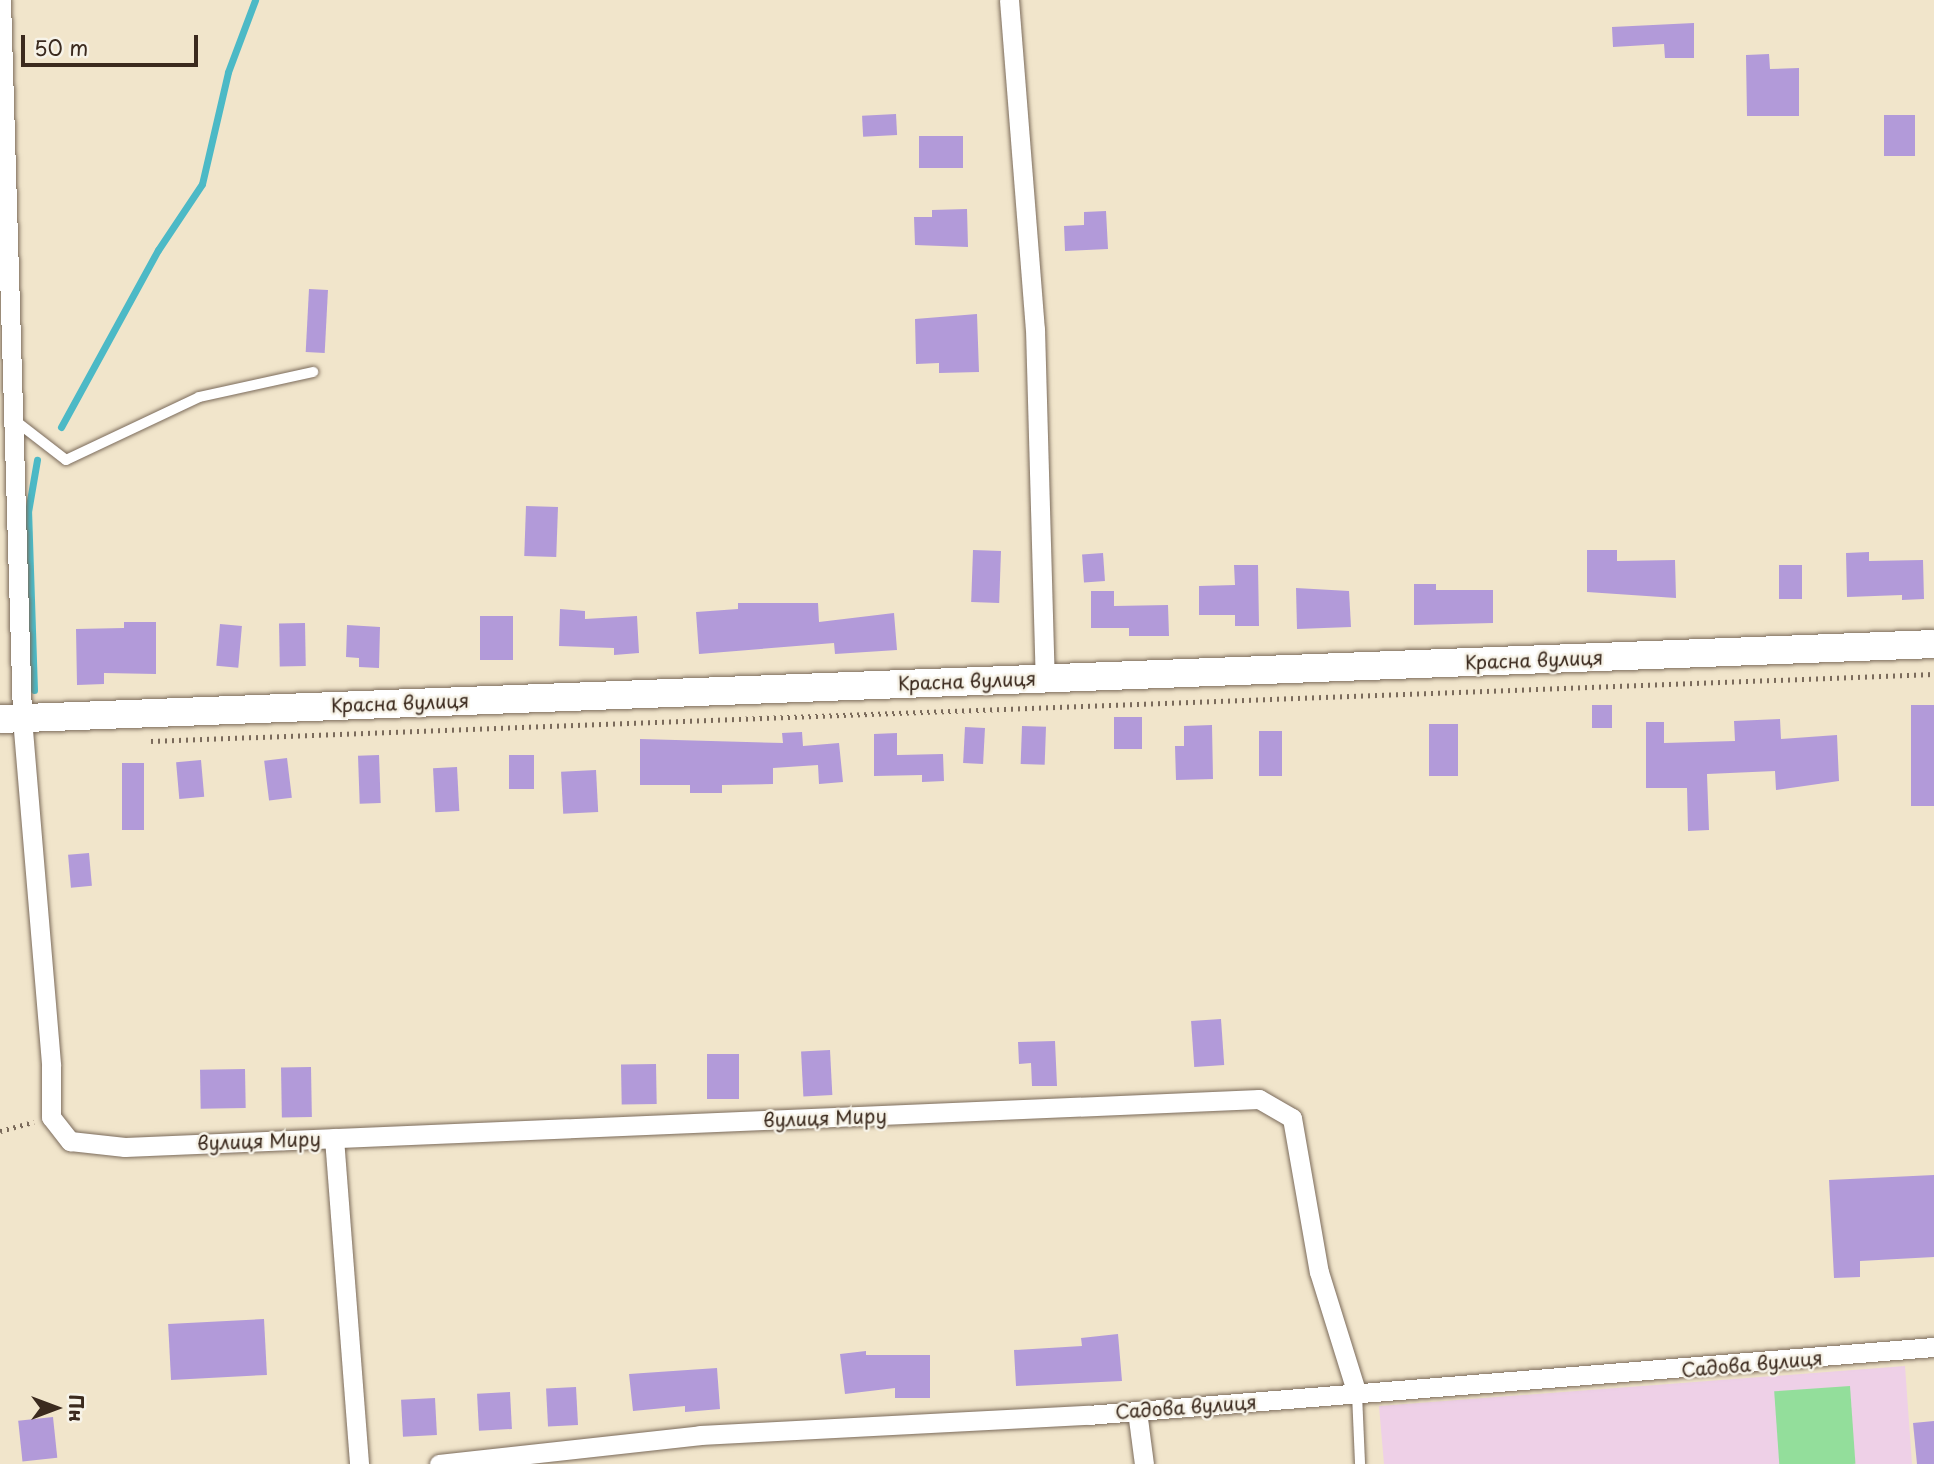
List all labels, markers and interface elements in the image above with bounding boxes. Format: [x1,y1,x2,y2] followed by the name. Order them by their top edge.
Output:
[24,21,201,65] scale bar
[34,31,88,63] text: 50 m
[1464,646,1604,674] street label: Красна вулиця
[897,667,1037,695] street label: Красна вулиця
[330,689,470,717] street label: Красна вулиця
[762,1104,888,1132] street label: вулиця Миру
[196,1127,322,1155] street label: вулиця Миру
[1680,1346,1824,1382] street label: Садова вулиця
[21,1373,91,1443] north arrow
[1114,1391,1258,1423] street label: Садова вулиця
[63,1394,91,1422] text: Пн

